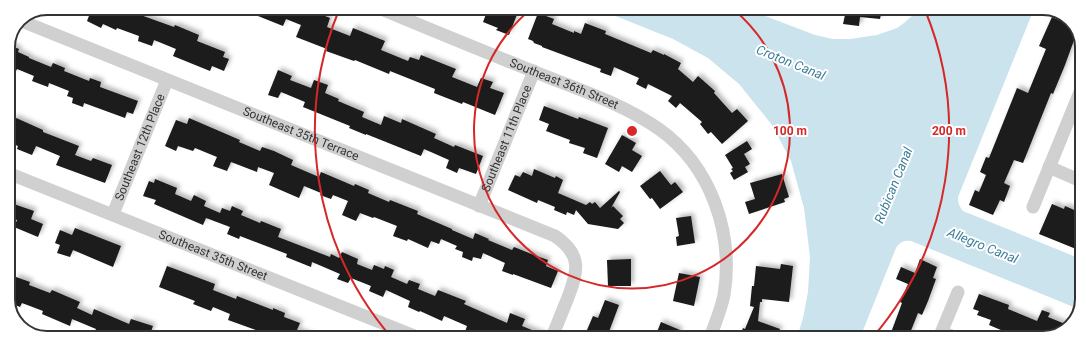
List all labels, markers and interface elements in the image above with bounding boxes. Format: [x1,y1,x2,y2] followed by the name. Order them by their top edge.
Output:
[754,42,828,83] water label: Croton Canal
[508,56,621,112] street label: Southeast 36th Street
[479,83,535,194] street label: Southeast 11th Place
[112,92,168,203] street label: Southeast 12th Place
[241,104,361,163] street label: Southeast 35th Terrace
[625,124,639,138] centre of rings
[773,124,807,138] text: 100 m
[932,124,966,138] text: 200 m
[871,144,916,225] water label: Rubican Canal
[944,224,1021,267] water label: Allegro Canal
[157,227,270,283] street label: Southeast 35th Street

